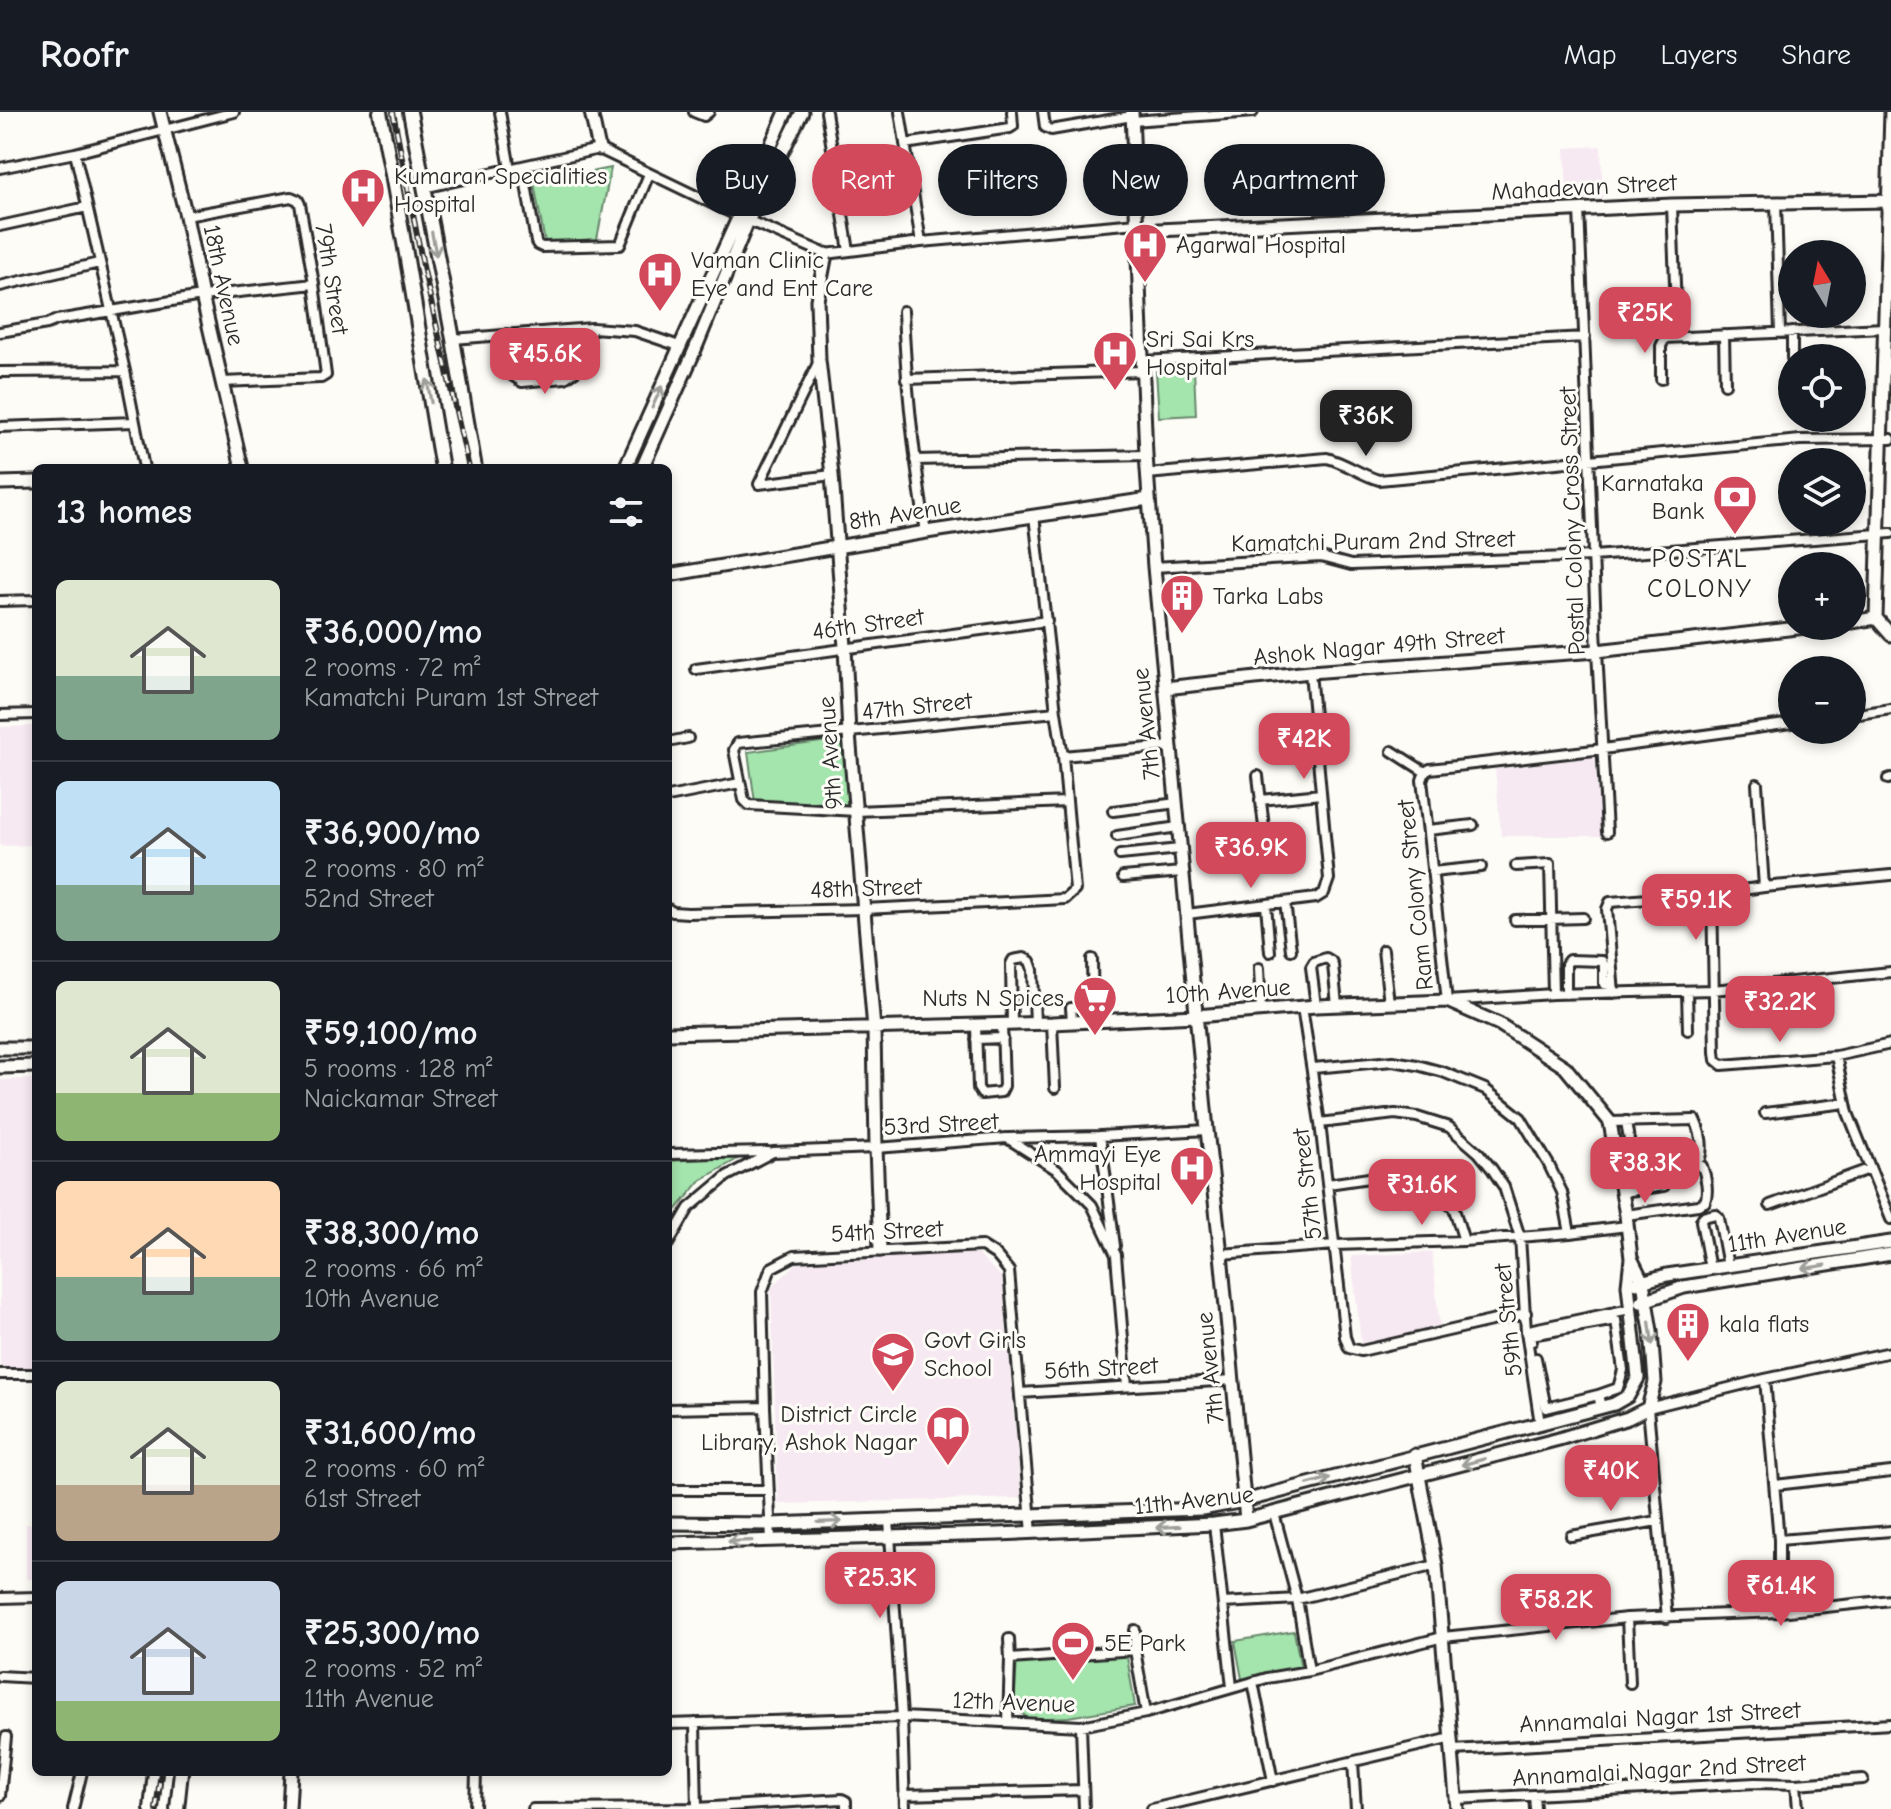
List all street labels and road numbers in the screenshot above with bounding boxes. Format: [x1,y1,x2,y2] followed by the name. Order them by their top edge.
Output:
[1490,168,1679,206] street label: Mahadevan Street
[198,222,250,348] street label: 18th Avenue
[309,222,355,338] street label: 79th Street
[1553,385,1591,656] street label: Postal Colony Cross Street
[847,490,963,536] street label: 8th Avenue
[1231,525,1516,557] street label: Kamatchi Puram 2nd Street
[810,602,927,646] street label: 46th Street
[1252,621,1507,671] street label: Ashok Nagar 49th Street
[1126,667,1166,781] street label: 7th Avenue
[860,686,975,726] street label: 47th Street
[812,695,848,811] street label: 9th Avenue
[1391,797,1439,992] street label: Ram Colony Street
[810,872,923,904] street label: 48th Street
[1165,973,1291,1009] street label: 10th Avenue
[883,1107,1000,1141] street label: 53rd Street
[1286,1125,1328,1241] street label: 57th Street
[1726,1212,1848,1258] street label: 11th Avenue
[830,1214,945,1248] street label: 54th Street
[1488,1261,1528,1378] street label: 59th Street
[1190,1311,1230,1425] street label: 7th Avenue
[1043,1351,1160,1385] street label: 56th Street
[1133,1480,1255,1520] street label: 11th Avenue
[952,1686,1076,1718] street label: 12th Avenue
[1519,1696,1802,1738] street label: Annamalai Nagar 1st Street
[1512,1748,1808,1792] street label: Annamalai Nagar 2nd Street

